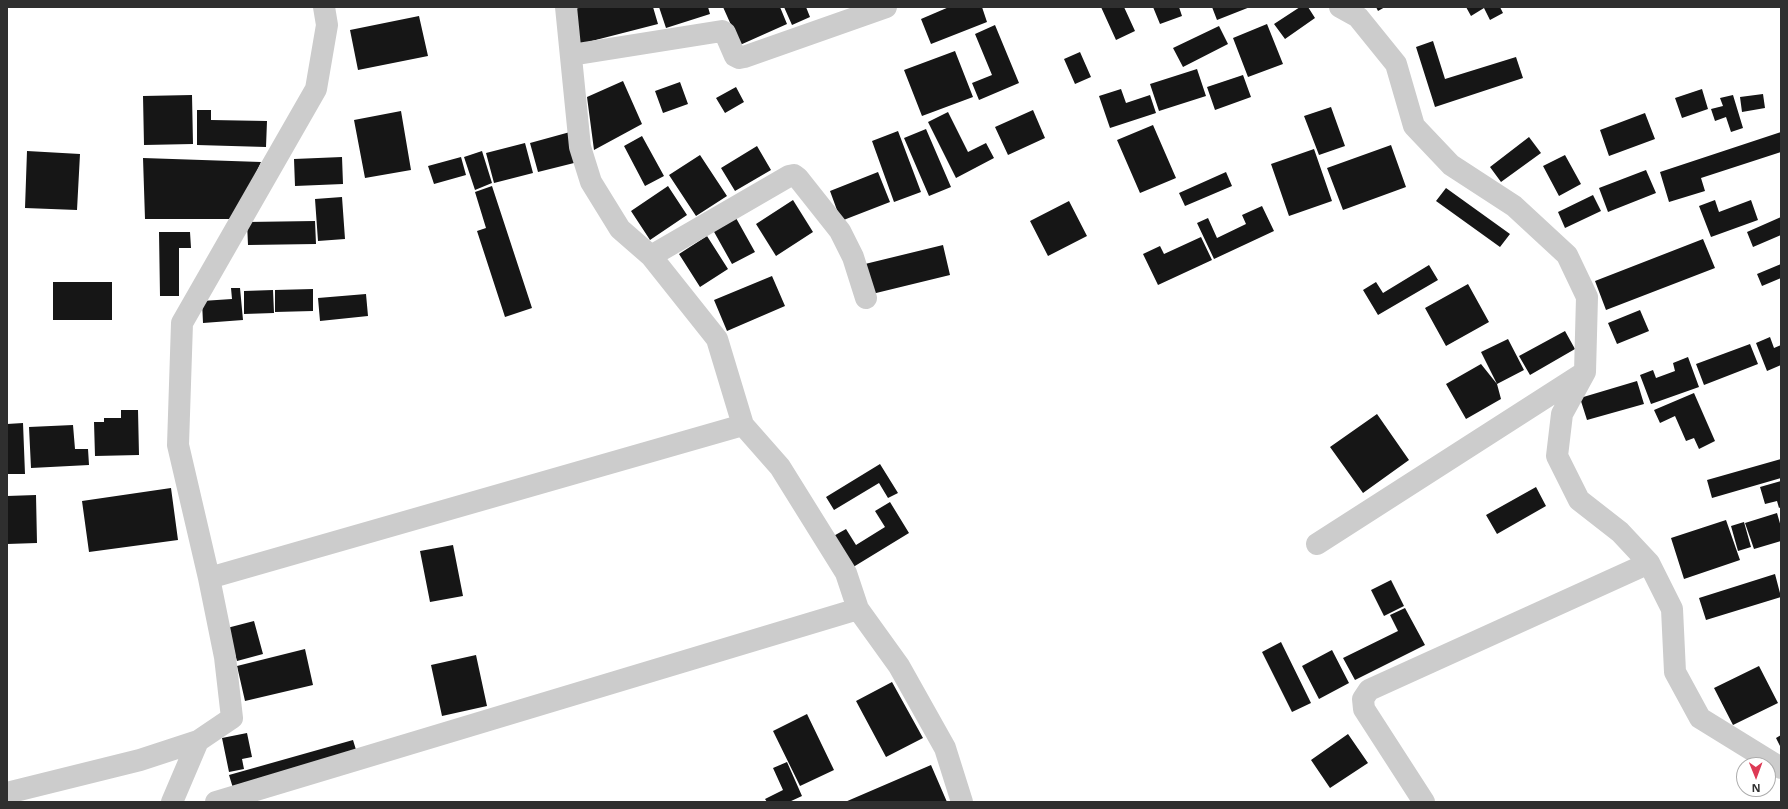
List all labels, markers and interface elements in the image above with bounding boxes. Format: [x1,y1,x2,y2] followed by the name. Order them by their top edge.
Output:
[1736,757,1776,797] north arrow
[1752,781,1761,796] text: N

